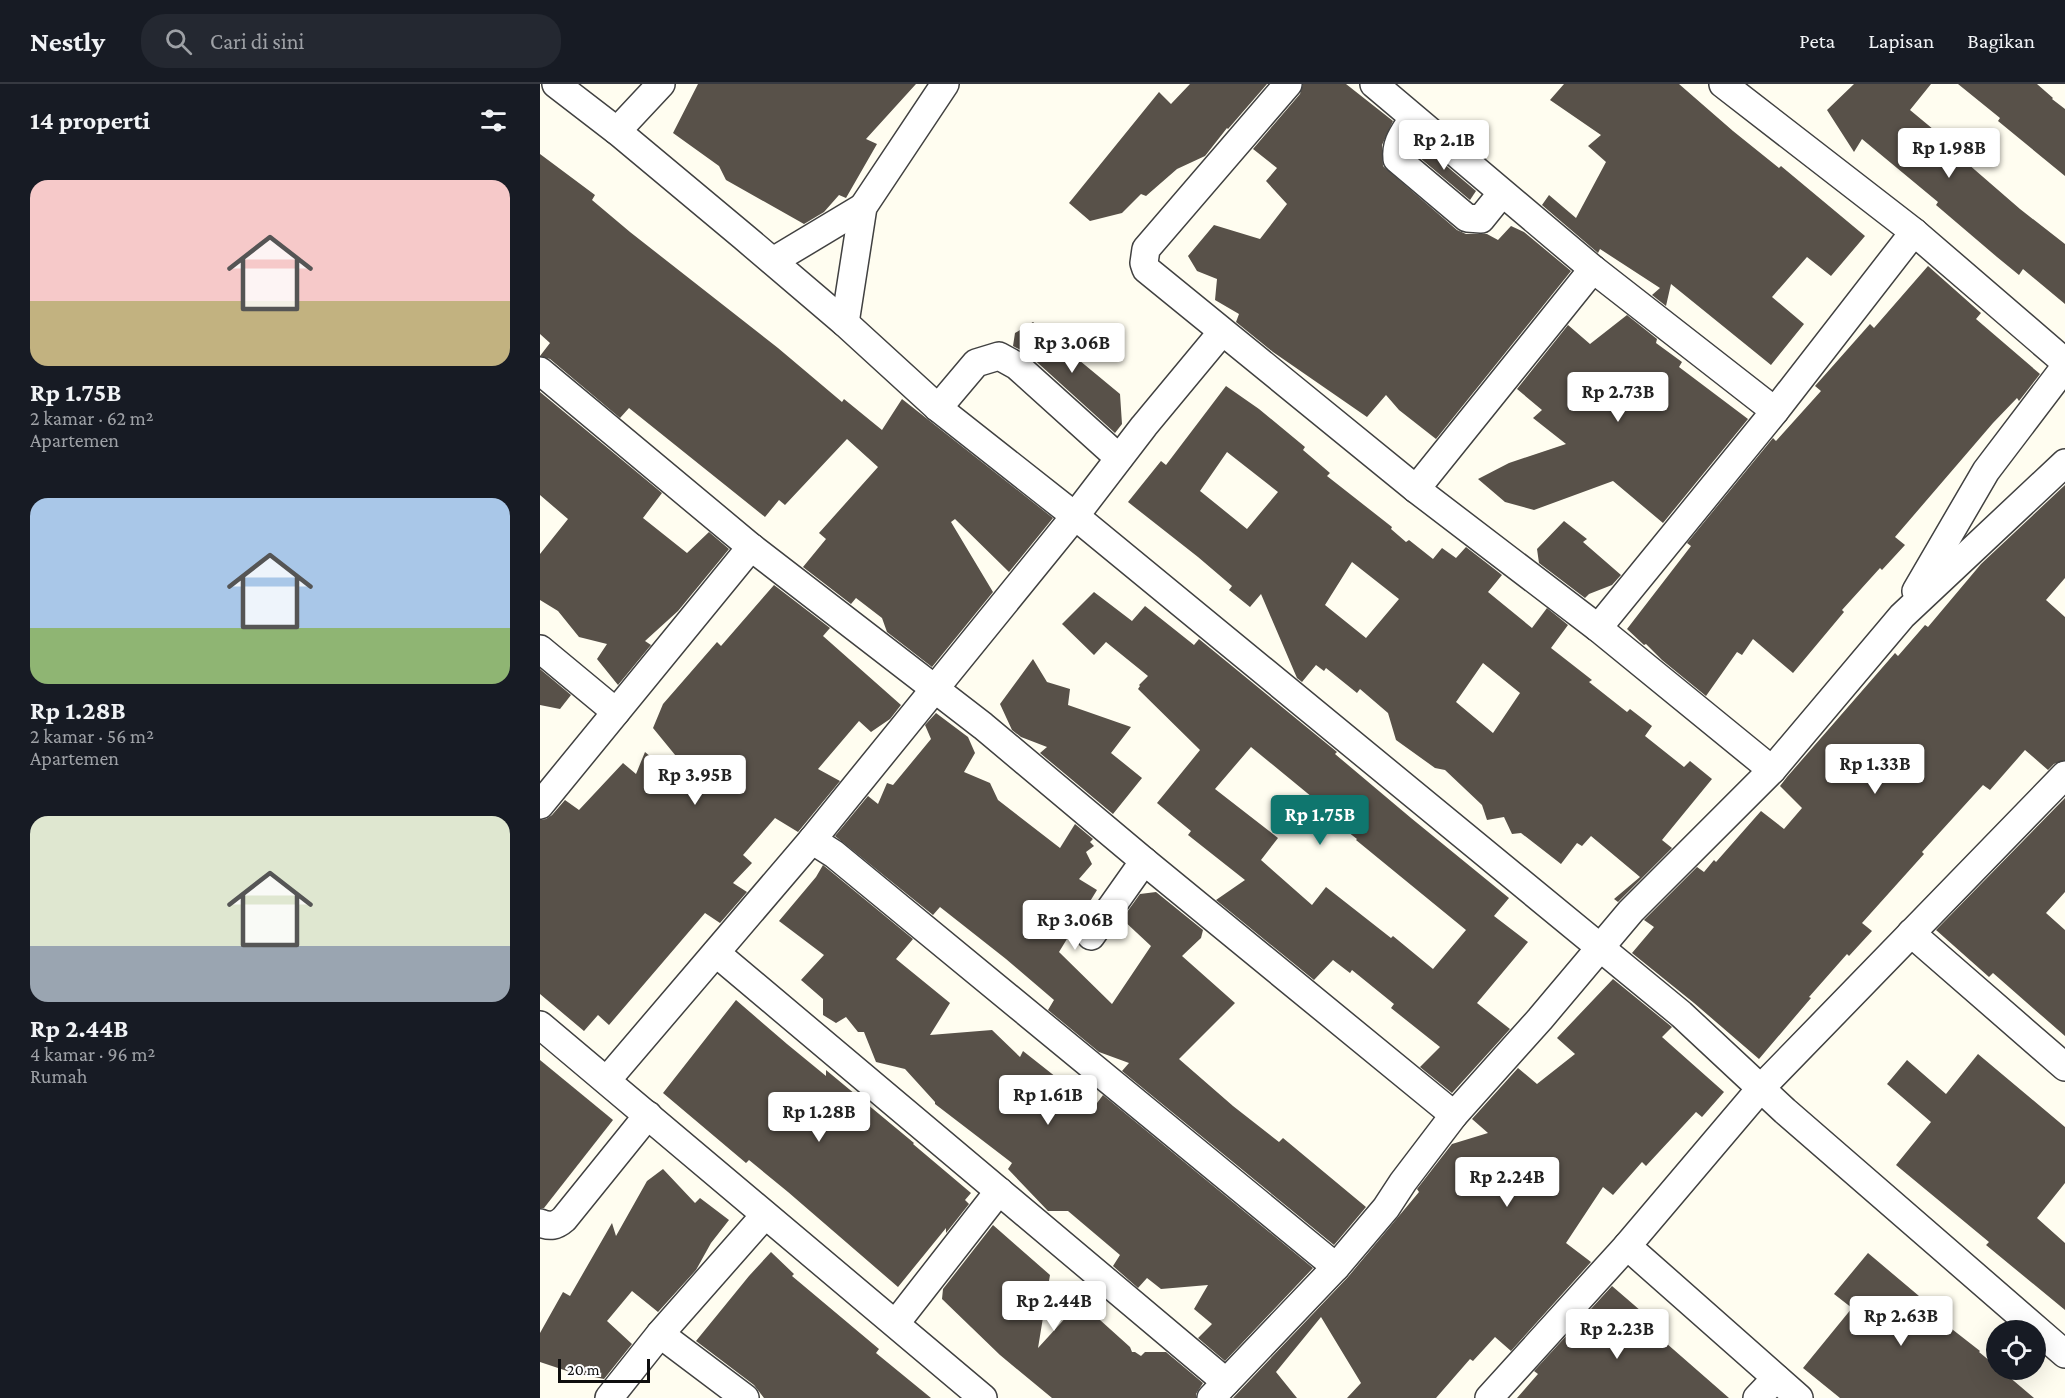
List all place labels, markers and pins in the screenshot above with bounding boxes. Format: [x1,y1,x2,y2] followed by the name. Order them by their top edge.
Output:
[1389,120,1499,171] pin: Rp 2.1B
[1887,128,2011,179] pin: Rp 1.98B
[1010,323,1134,374] pin: Rp 3.06B
[1556,372,1680,423] pin: Rp 2.73B
[1813,744,1937,795] pin: Rp 1.33B
[633,755,757,806] pin: Rp 3.95B
[1258,795,1382,846] pin: Rp 1.75B
[1013,900,1137,951] pin: Rp 3.06B
[986,1075,1110,1126] pin: Rp 1.61B
[757,1092,881,1143] pin: Rp 1.28B
[1445,1157,1569,1208] pin: Rp 2.24B
[992,1281,1116,1332] pin: Rp 2.44B
[1839,1296,1963,1347] pin: Rp 2.63B
[1555,1309,1679,1360] pin: Rp 2.23B

